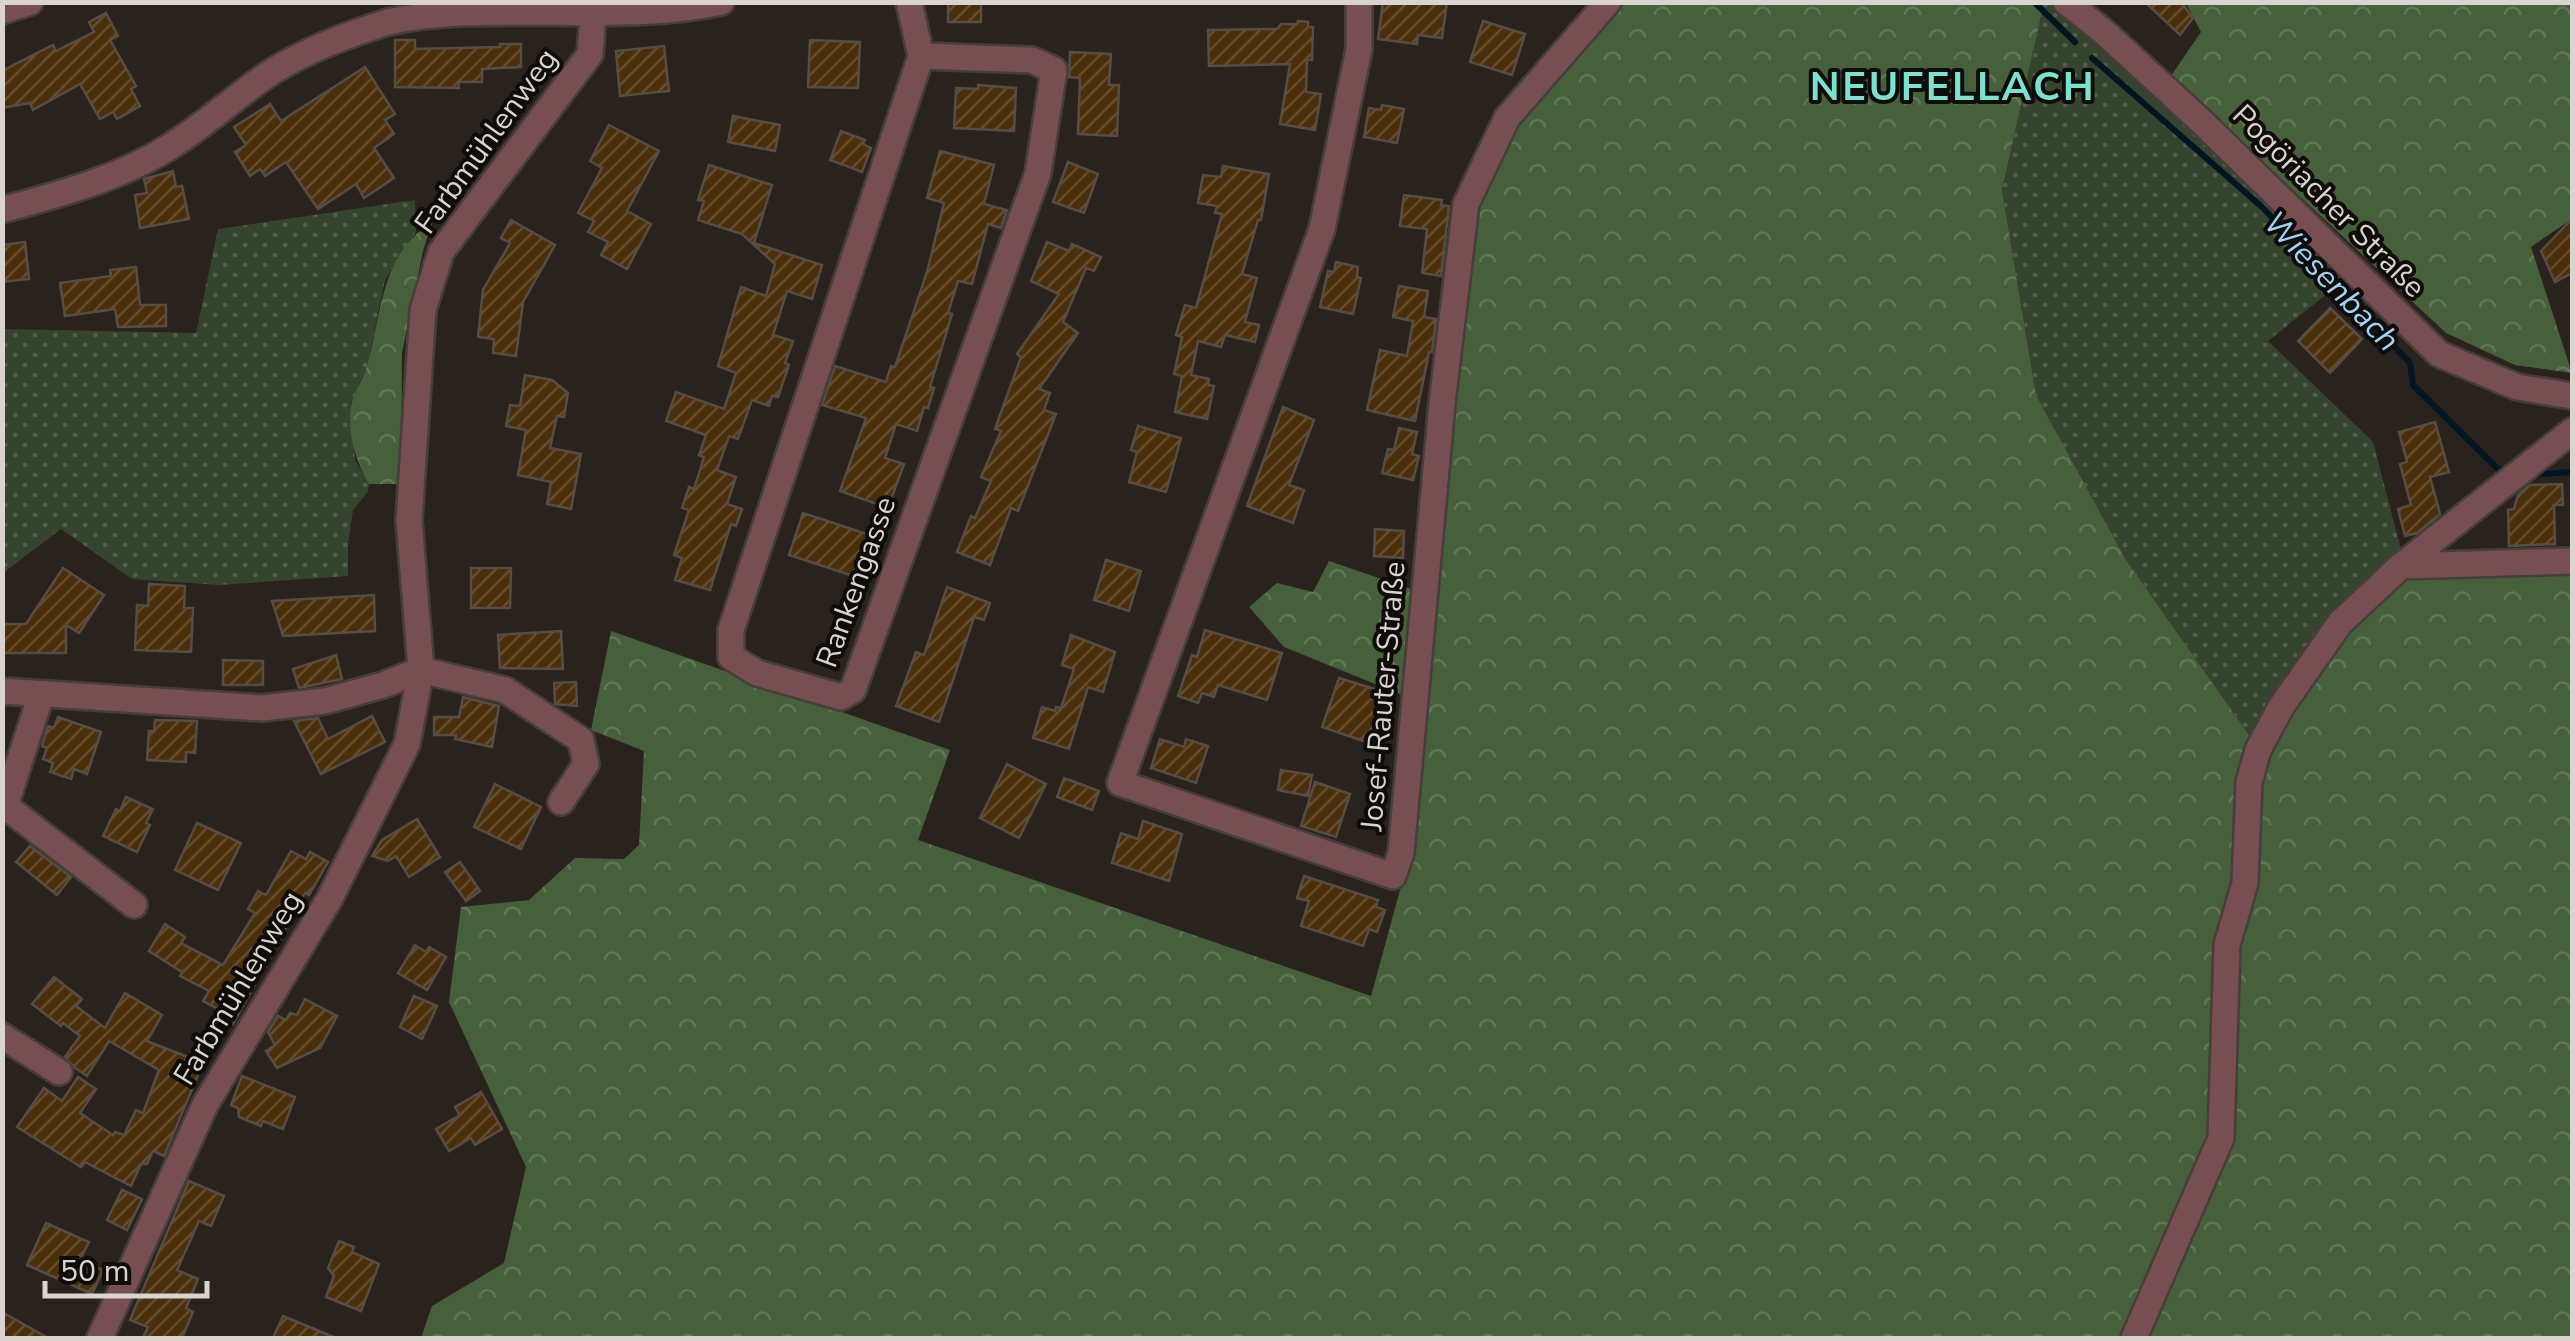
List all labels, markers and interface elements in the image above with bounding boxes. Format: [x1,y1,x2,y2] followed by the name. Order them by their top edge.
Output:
[405,40,568,242] street label: Farbmühlenweg
[1810,60,2096,114] district label: NEUFELLACH
[2223,96,2434,307] street label: Pogöriacher Straße
[2254,202,2409,361] water label: Wiesenbach
[807,491,906,673] street label: Rankengasse
[1351,560,1416,833] street label: Josef-Rauter-Straße
[164,884,313,1093] street label: Farbmühlenweg
[45,1236,208,1298] scale bar
[60,1251,129,1292] text: 50 m

